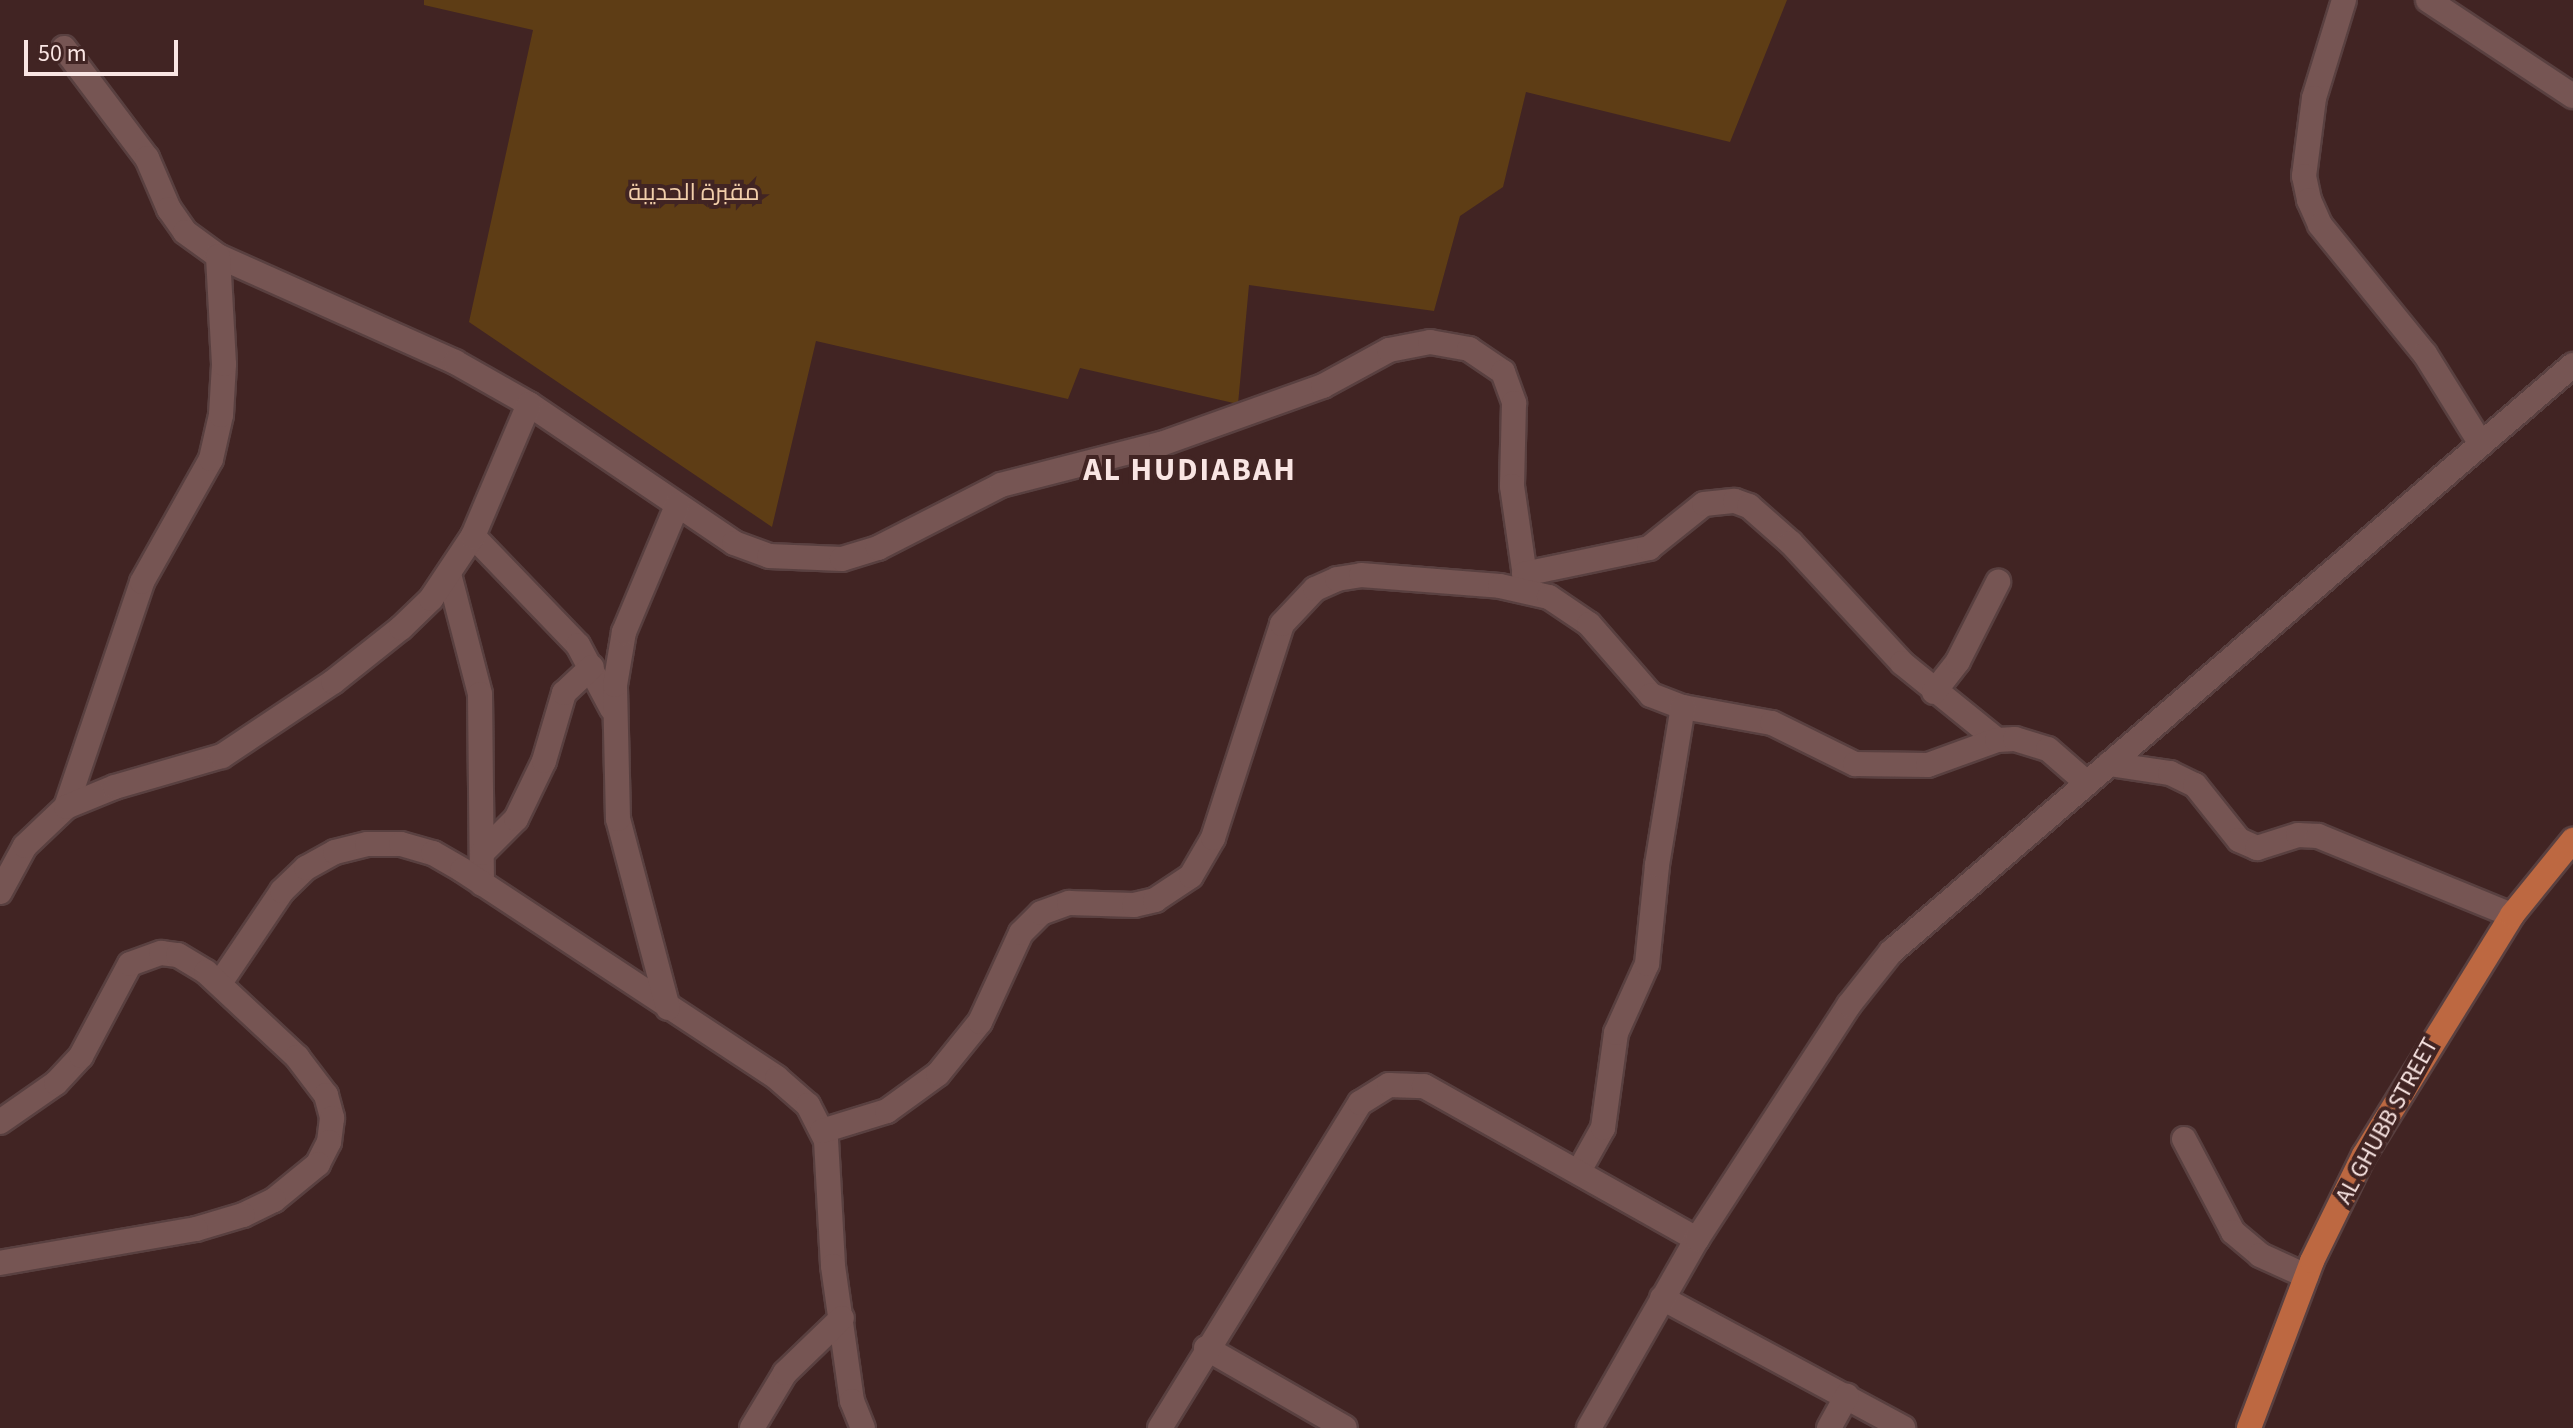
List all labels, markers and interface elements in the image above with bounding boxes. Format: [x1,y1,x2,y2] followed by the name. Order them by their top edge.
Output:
[28,24,182,74] scale bar
[38,36,87,71] text: 50 m
[628,179,760,207] park label: مقبرة الحديبة
[1083,451,1297,489] district label: AL HUDIABAH
[2329,1033,2445,1209] street label: AL GHUBB STREET

